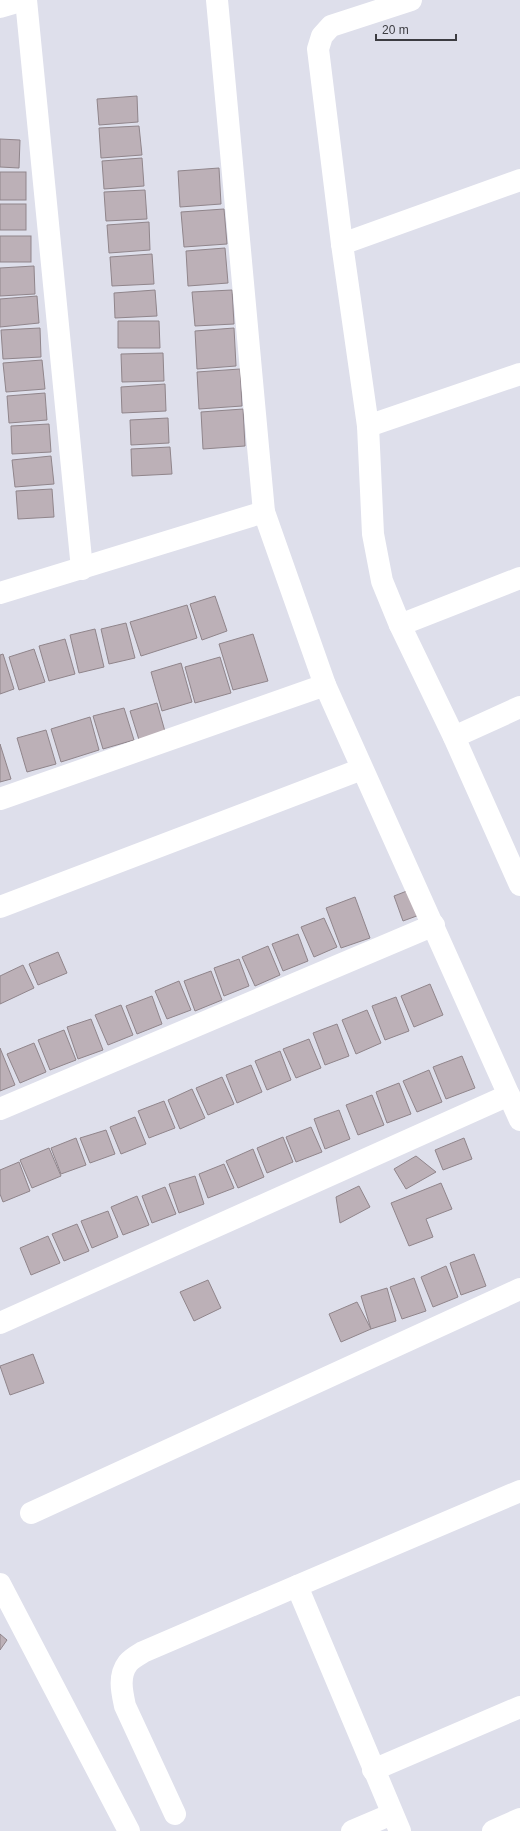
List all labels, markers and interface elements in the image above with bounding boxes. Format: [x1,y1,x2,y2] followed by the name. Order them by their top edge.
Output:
[376,16,456,42] scale bar
[382,23,409,37] text: 20 m

